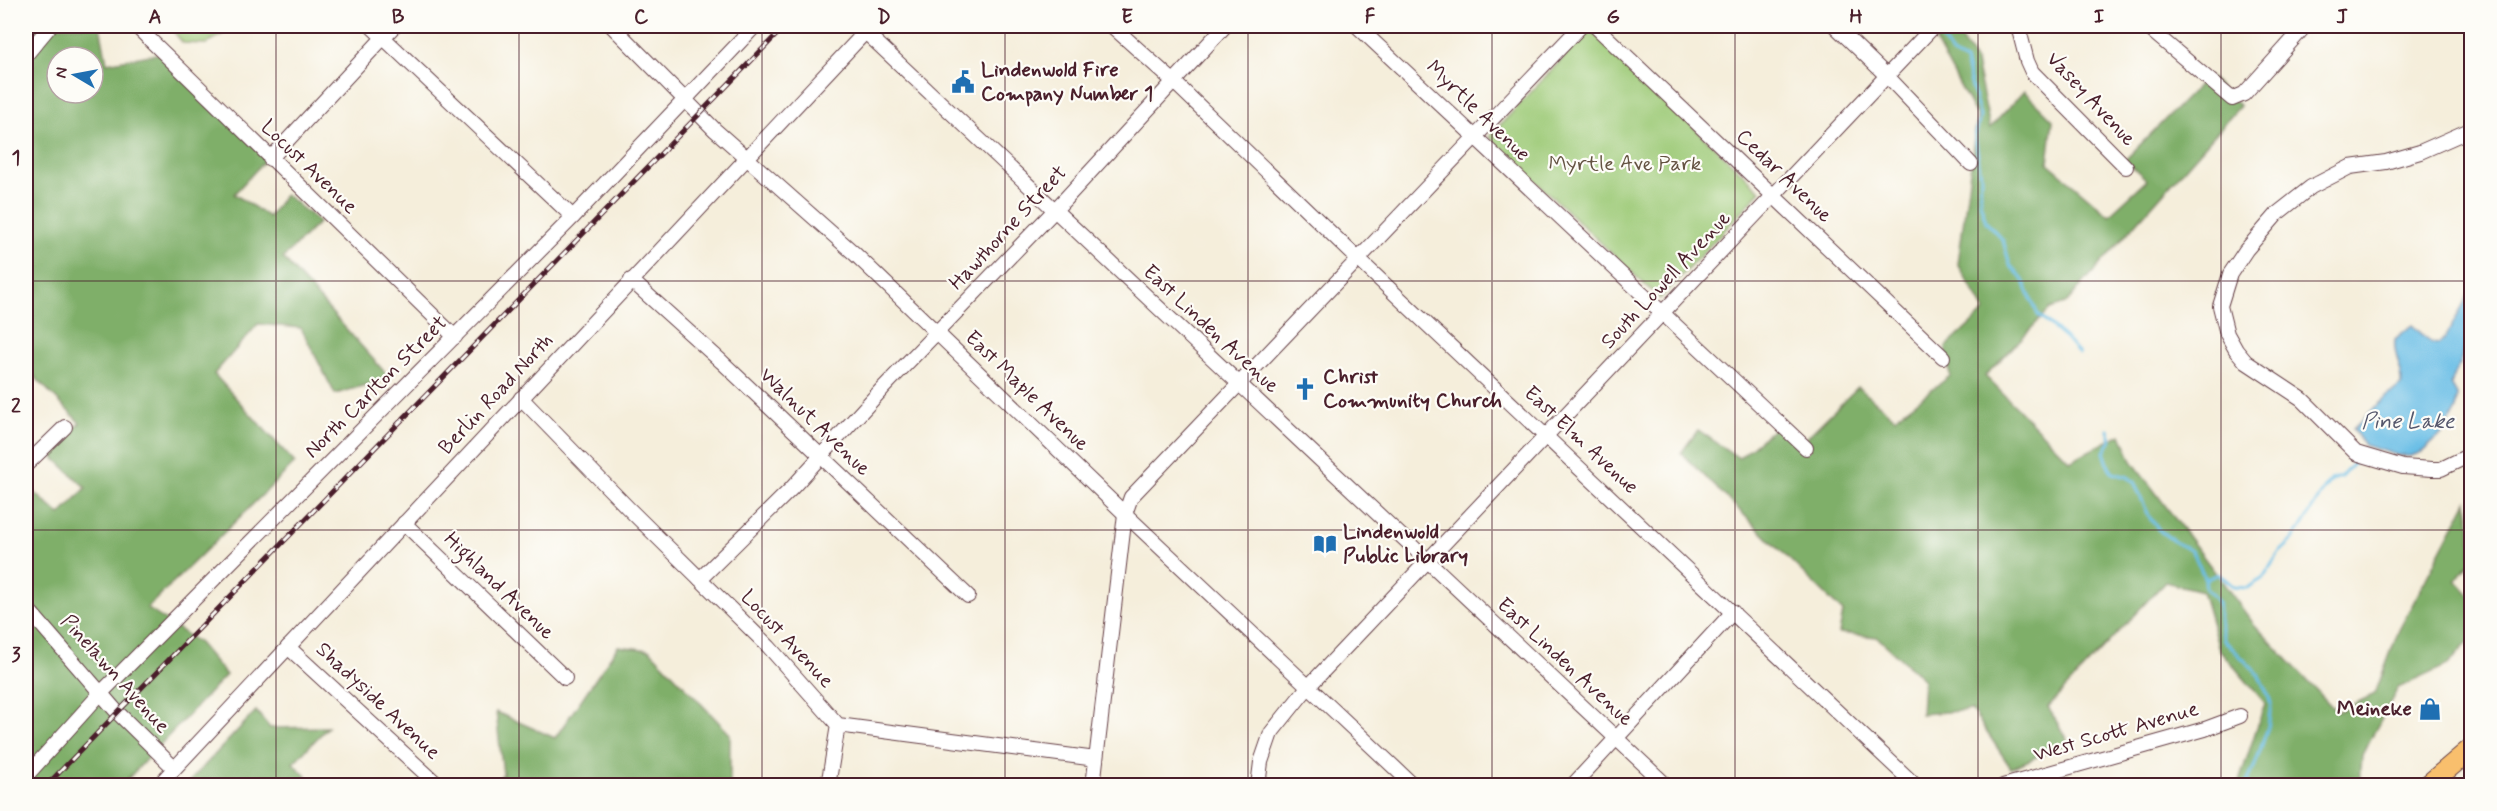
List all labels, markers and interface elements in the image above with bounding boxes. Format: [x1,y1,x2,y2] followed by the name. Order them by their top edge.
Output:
[148,4,162,31] text: A
[392,4,405,31] text: B
[634,4,649,31] text: C
[877,4,891,31] text: D
[1121,4,1133,31] text: E
[1365,4,1376,31] text: F
[1606,4,1620,31] text: G
[1849,4,1863,31] text: H
[2094,4,2104,31] text: I
[2336,4,2348,31] text: J
[45,45,105,105] north arrow
[2040,46,2142,152] street label: Vasey Avenue
[1420,54,1536,168] street label: Myrtle Avenue
[981,56,1153,108] place label: Lindenwold Fire Company Number 1
[50,66,73,80] text: N
[950,69,976,95] public building icon: Lindenwold Fire Company Number 1
[254,114,364,220] street label: Locust Avenue
[1730,123,1838,229] street label: Cedar Avenue
[12,145,20,172] text: 1
[1549,150,1702,178] park label: Myrtle Ave Park
[943,159,1073,297] street label: Hawthorne Street
[1595,205,1737,355] street label: South Lowell Avenue
[1137,258,1285,400] street label: East Linden Avenue
[298,309,454,465] street label: North Carlton Street
[959,324,1095,458] street label: East Maple Avenue
[432,327,560,461] street label: Berlin Road North
[753,362,877,482] street label: Walnut Avenue
[1323,363,1502,415] place label: Christ Community Church
[1292,376,1318,402] church icon: Christ Community Church
[1518,380,1644,500] street label: East Elm Avenue
[11,393,21,420] text: 2
[2361,408,2456,436] water label: Pine Lake
[1343,518,1468,570] place label: Lindenwold Public Library
[436,526,561,648] street label: Highland Avenue
[1312,531,1338,557] library icon: Lindenwold Public Library
[734,584,840,694] street label: Locust Avenue
[1491,591,1639,733] street label: East Linden Avenue
[54,608,176,740] street label: Pinelawn Avenue
[310,636,446,766] street label: Shadyside Avenue
[11,642,21,669] text: 3
[2030,695,2202,769] street label: West Scott Avenue
[2337,695,2412,723] place label: Meineke
[2417,696,2443,722] shop icon: Meineke

